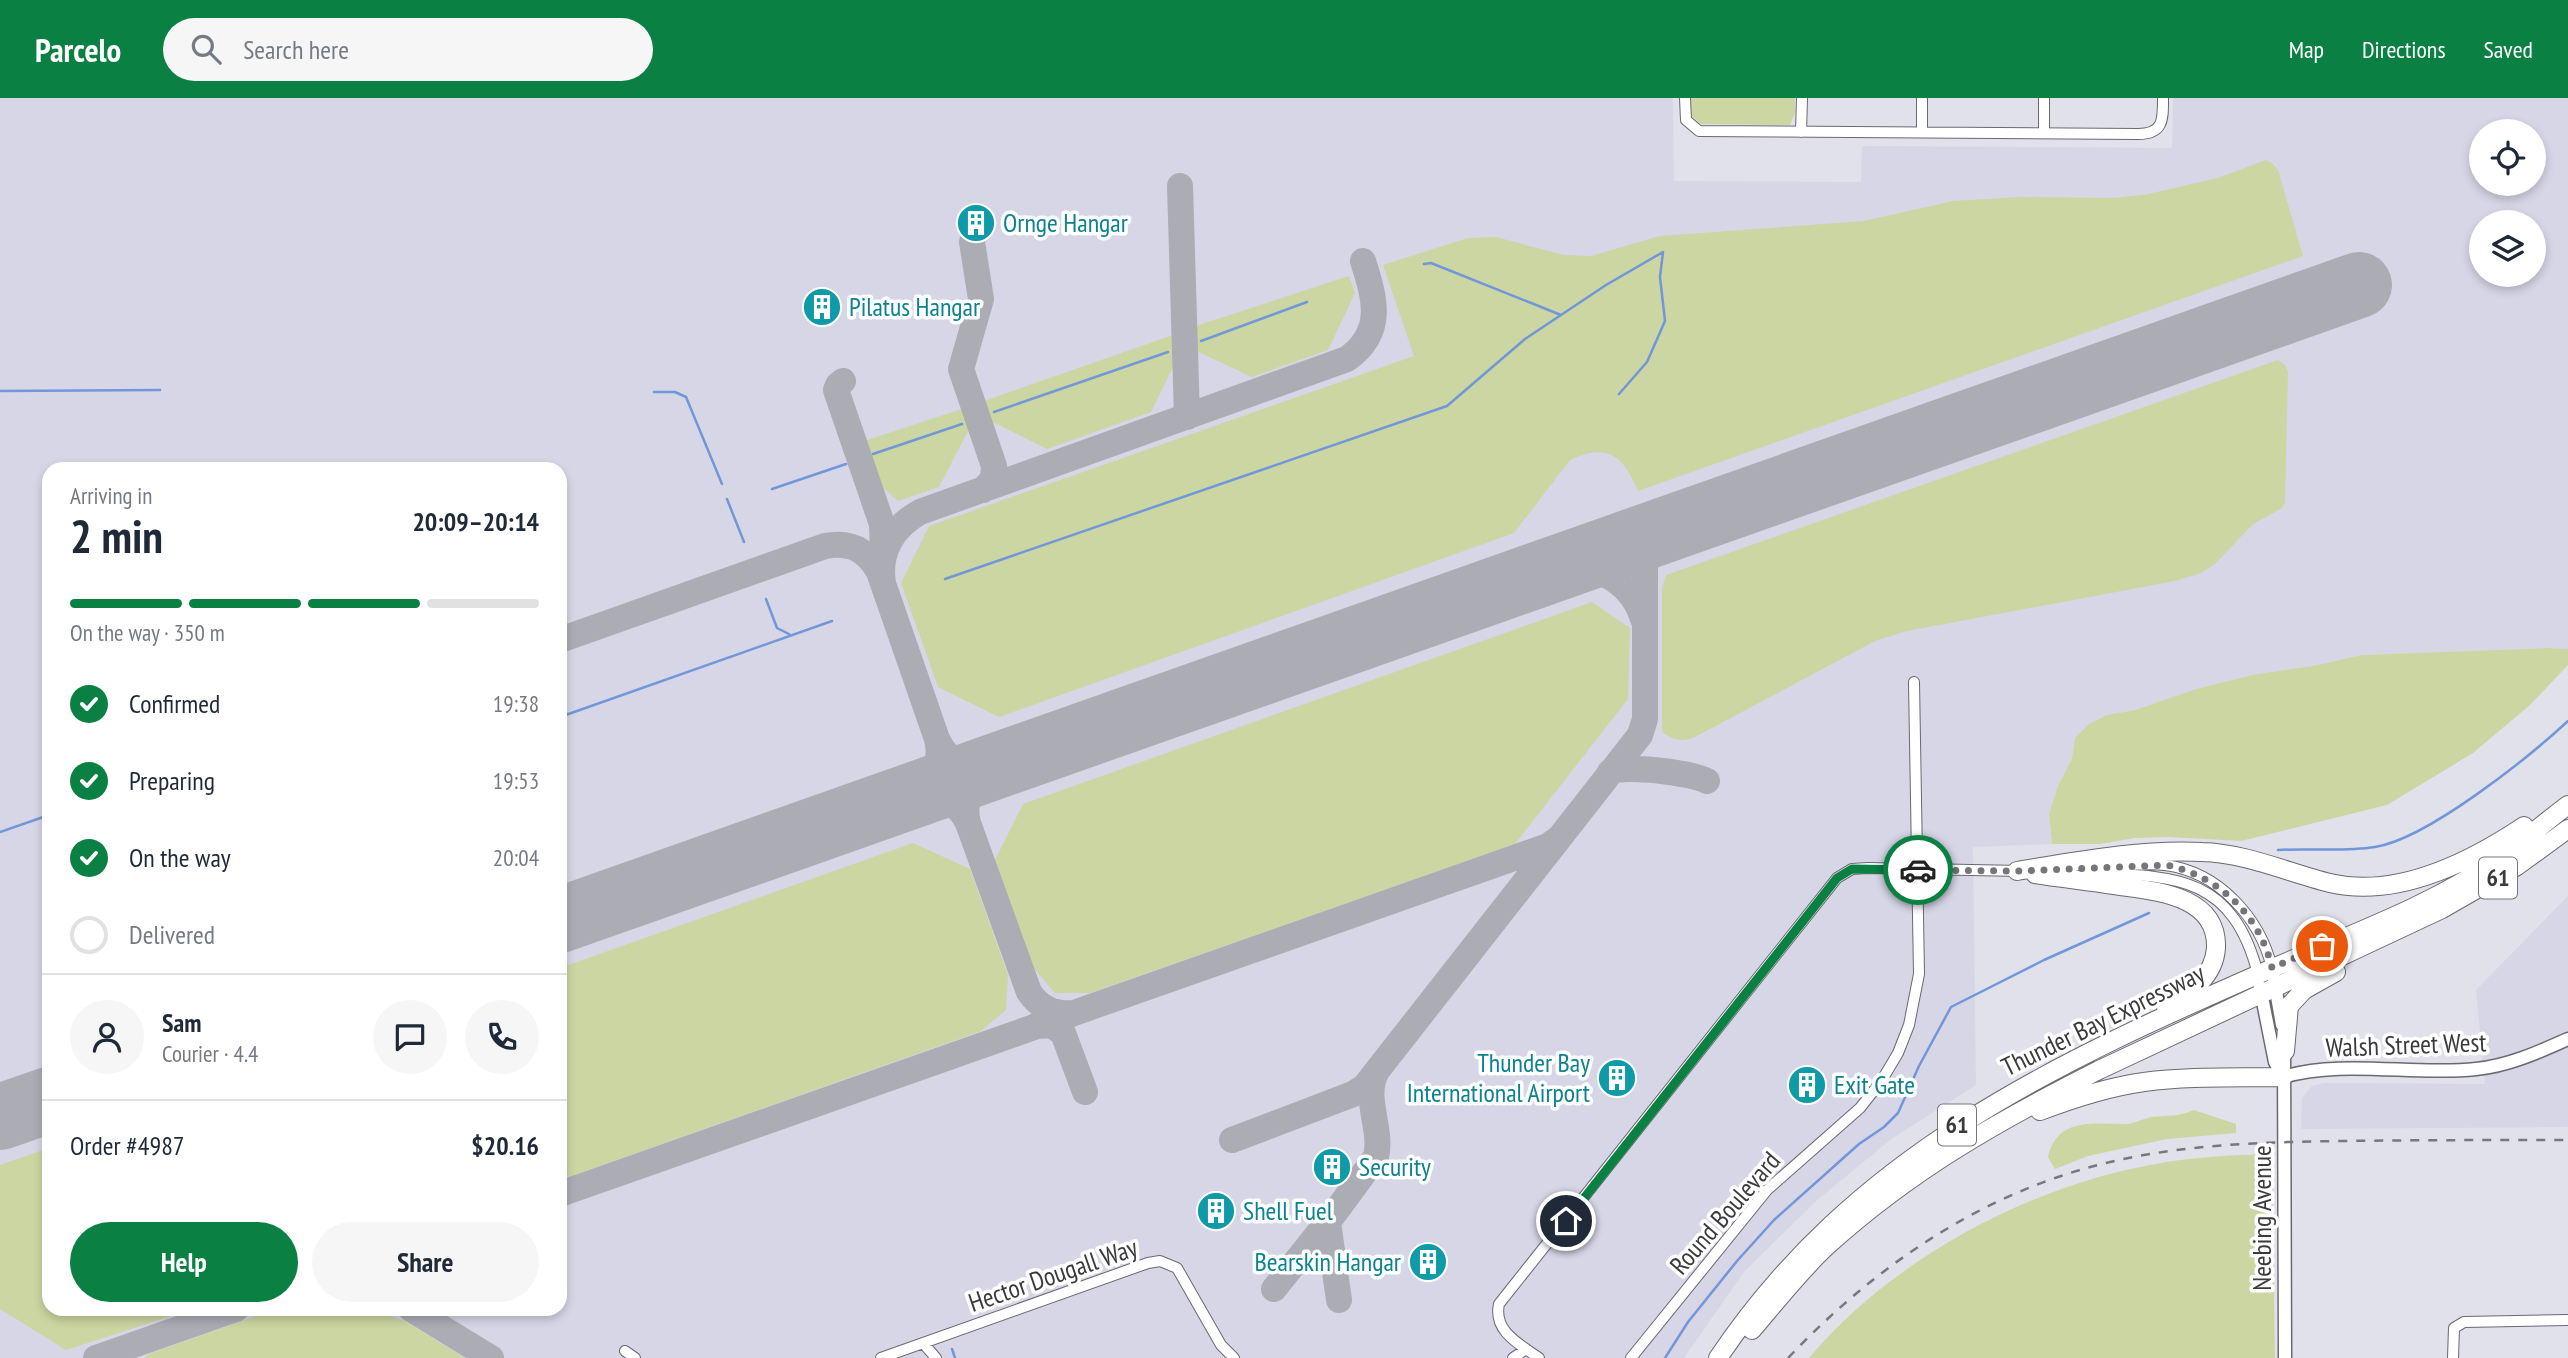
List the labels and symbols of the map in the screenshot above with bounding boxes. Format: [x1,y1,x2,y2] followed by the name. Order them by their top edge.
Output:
[955,202,997,244] building icon: Ornge Hangar
[1003,206,1128,239] place label: Ornge Hangar
[801,286,843,328] building icon: Pilatus Hangar
[849,290,980,323] place label: Pilatus Hangar
[1883,835,1953,905] courier
[2479,858,2517,898] road number: 61
[2292,916,2352,976] pin
[1996,956,2210,1083] street label: Thunder Bay Expressway
[2325,1025,2487,1064] street label: Walsh Street West
[1407,1046,1590,1109] place label: Thunder Bay International Airport
[1596,1057,1638,1099] building icon: Thunder Bay International Airport
[1786,1064,1828,1106] building icon: Exit Gate
[1834,1068,1915,1101] place label: Exit Gate
[1938,1105,1976,1146] road number: 61
[1662,1144,1787,1281] street label: Round Boulevard
[2245,1145,2278,1291] street label: Neebing Avenue
[1311,1146,1353,1188] building icon: Security
[1359,1150,1431,1183] place label: Security
[1195,1190,1237,1232] building icon: Shell Fuel
[1536,1191,1596,1251] pin
[1243,1194,1333,1227] place label: Shell Fuel
[964,1230,1142,1319] street label: Hector Dougall Way
[1407,1241,1449,1283] building icon: Bearskin Hangar
[1255,1245,1401,1278] place label: Bearskin Hangar

